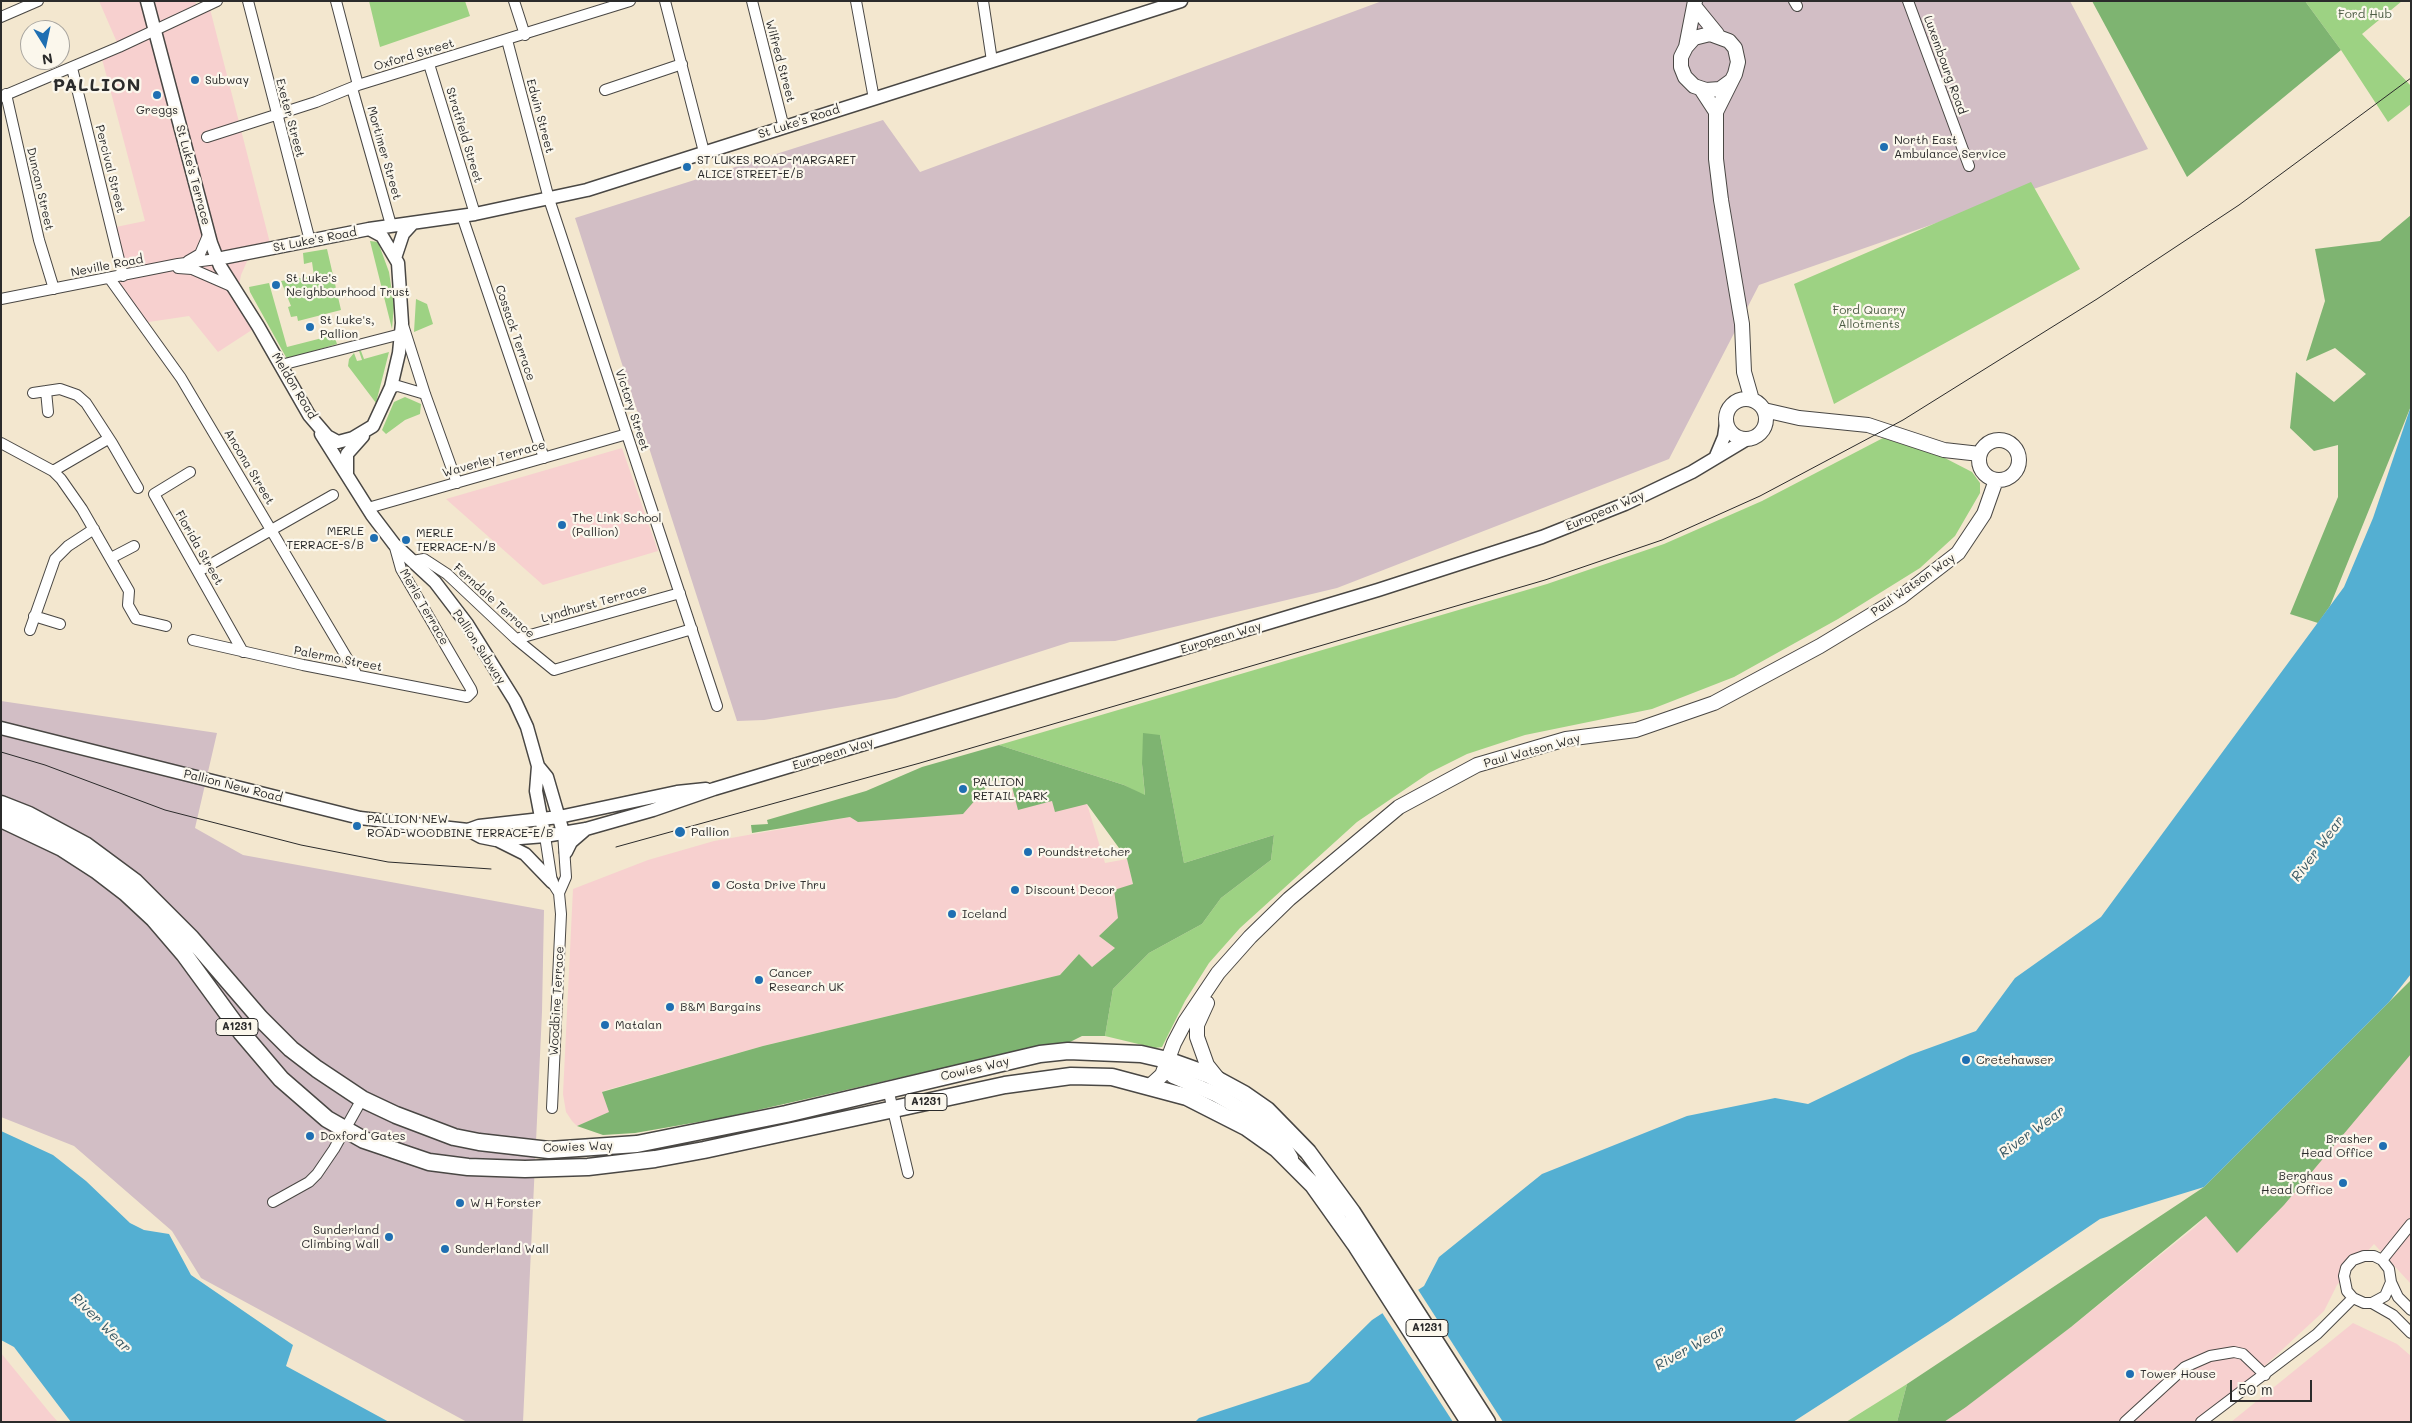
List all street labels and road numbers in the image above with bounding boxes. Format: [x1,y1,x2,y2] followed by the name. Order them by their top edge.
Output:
[1920,14,1970,116] street label: Luxembourg Road
[762,18,798,104] street label: Wilfred Street
[372,36,456,74] street label: Oxford Street
[273,77,307,159] street label: Exeter Street
[523,77,557,155] street label: Edwin Street
[443,85,485,185] street label: Stratfield Street
[756,102,842,142] street label: St Luke's Road
[364,105,404,201] street label: Mortimer Street
[92,123,128,215] street label: Percival Street
[173,123,213,227] street label: St Luke's Terrace
[23,146,57,232] street label: Duncan Street
[272,225,358,255] street label: St Luke's Road
[70,252,144,280] street label: Neville Road
[492,283,538,383] street label: Cossack Terrace
[268,350,320,422] street label: Meldon Road
[612,367,652,453] street label: Victory Street
[221,427,277,507] street label: Ancona Street
[441,437,547,481] street label: Waverley Terrace
[1564,488,1646,534] street label: European Way
[172,508,226,588] street label: Florida Street
[1868,551,1958,619] street label: Paul Watson Way
[450,561,538,641] street label: Ferndale Terrace
[396,566,452,648] street label: Merle Terrace
[540,582,648,626] street label: Lyndhurst Terrace
[450,607,508,687] street label: Pallion Subway
[1179,619,1263,657] street label: European Way
[292,643,384,675] street label: Palermo Street
[1482,731,1582,771] street label: Paul Watson Way
[791,735,875,773] street label: European Way
[182,767,284,805] street label: Pallion New Road
[547,946,567,1056] street label: Woodbine Terrace
[216,1019,258,1036] road number: A1231
[939,1054,1011,1084] street label: Cowies Way
[905,1094,947,1110] road number: A1231
[543,1139,613,1155] street label: Cowies Way
[1406,1320,1448,1336] road number: A1231

